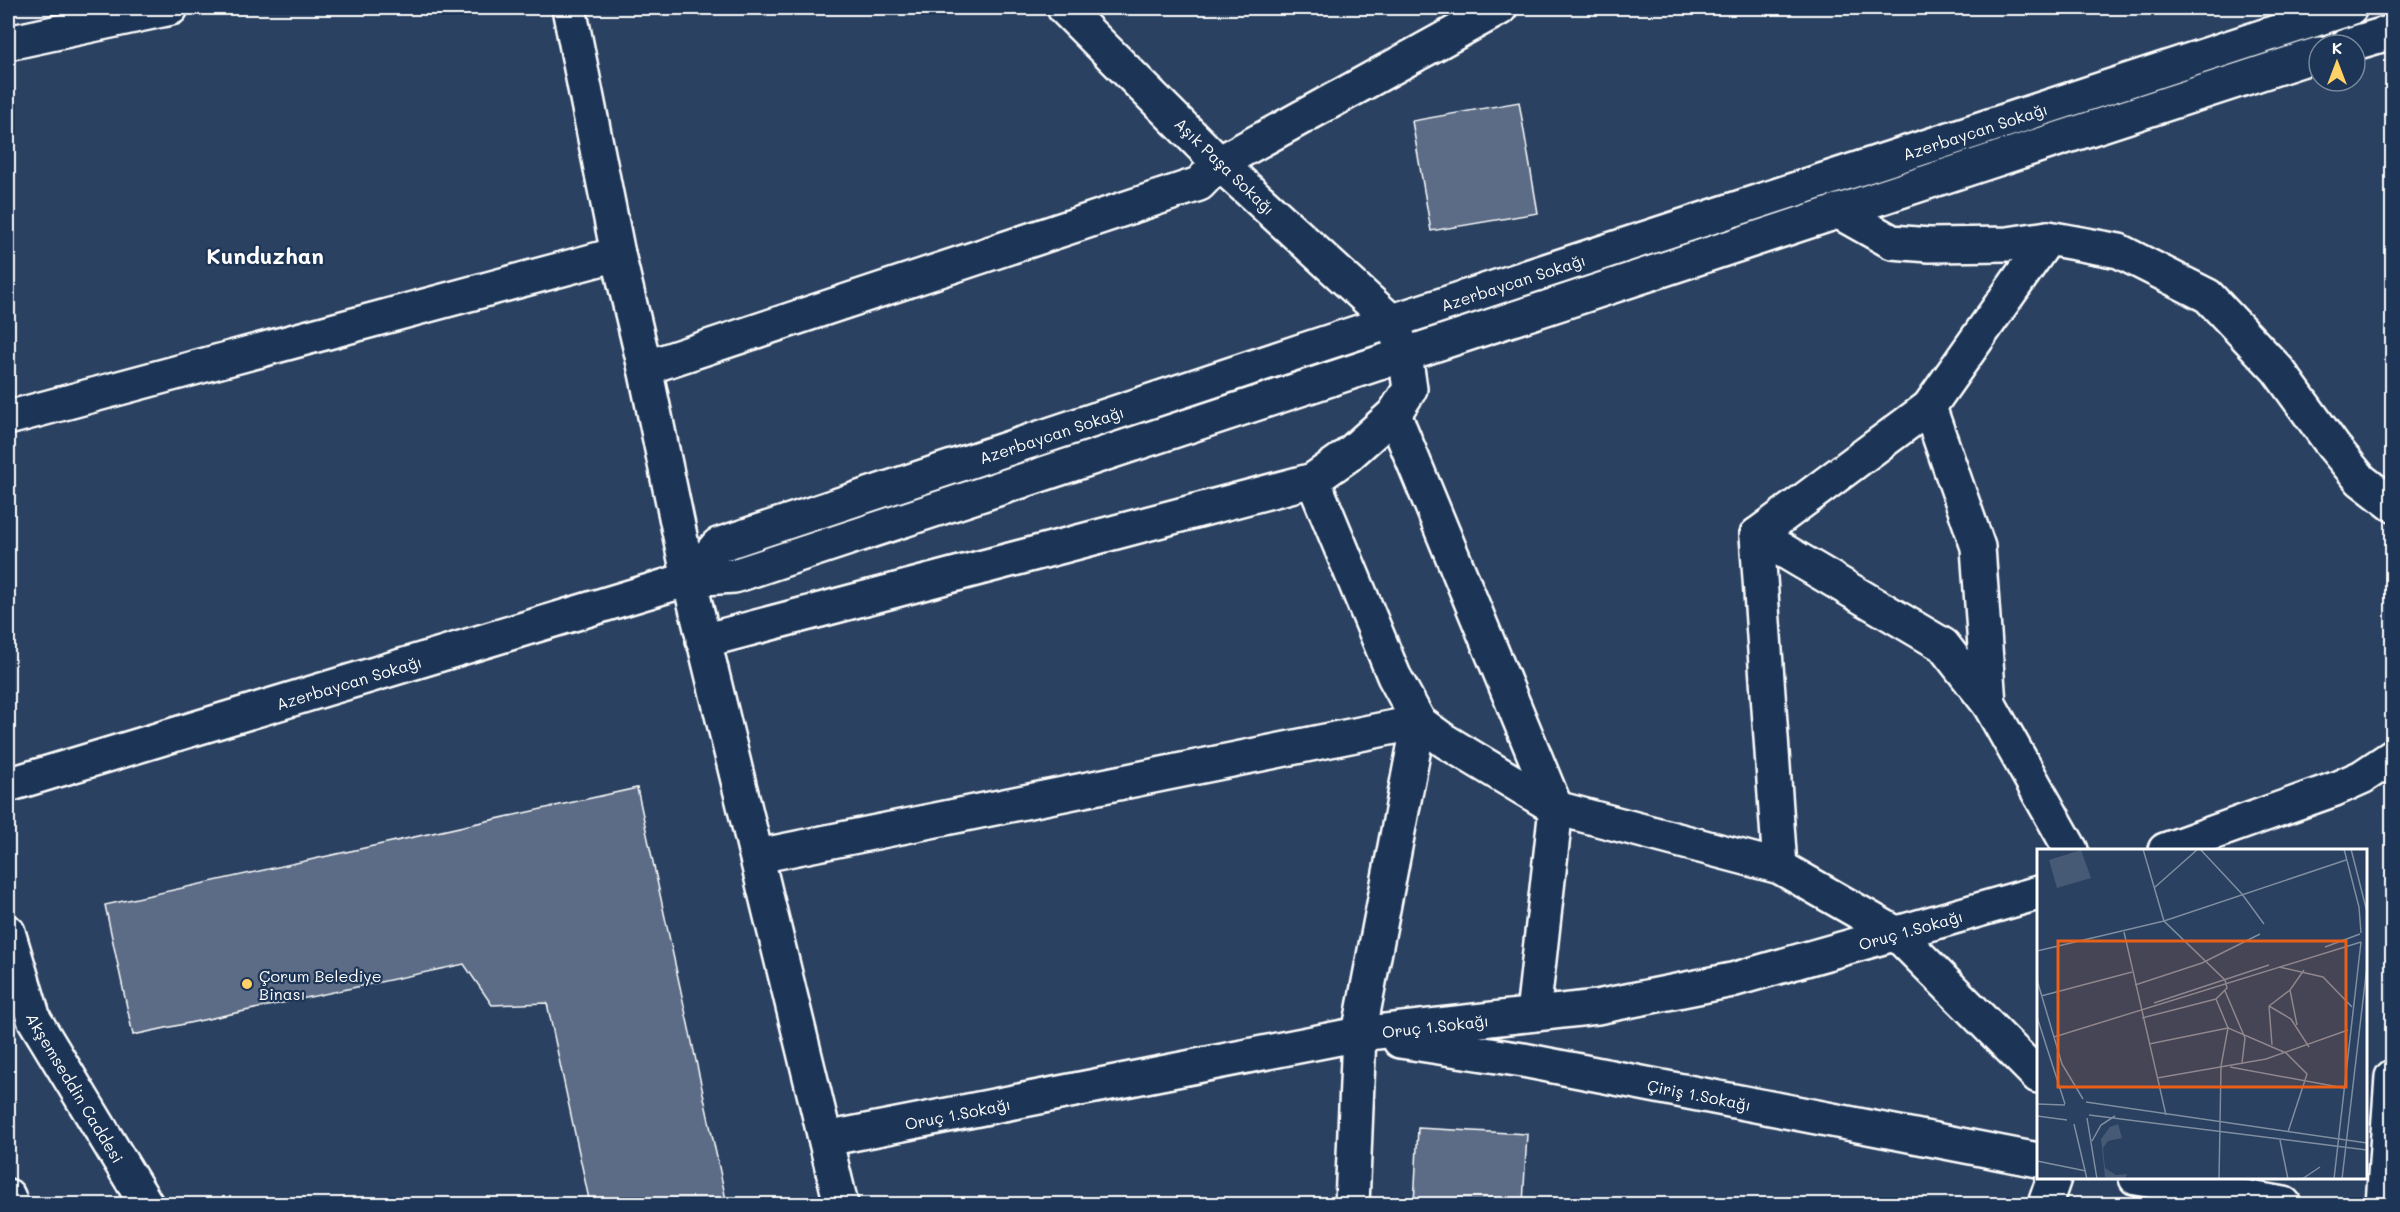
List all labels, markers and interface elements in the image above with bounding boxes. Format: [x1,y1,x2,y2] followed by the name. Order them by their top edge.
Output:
[2307,33,2367,93] north arrow
[2332,37,2342,58] text: K
[1900,97,2050,164] street label: Azerbaycan Sokağı
[1170,113,1280,219] street label: Aşık Paşa Sokağı
[206,241,324,270] district label: Kunduzhan
[1438,248,1588,315] street label: Azerbaycan Sokağı
[976,400,1126,468] street label: Azerbaycan Sokağı
[273,650,424,714] street label: Azerbaycan Sokağı
[2037,849,2367,1179] inset map
[1856,904,1965,954] street label: Oruç 1.Sokağı
[259,965,382,1004] place label: Çorum Belediye Binası
[240,977,254,991] marker: Çorum Belediye Binası
[1381,1009,1490,1042] street label: Oruç 1.Sokağı
[22,1011,129,1166] street label: Akşemseddin Caddesi
[1646,1074,1753,1115] street label: Çiriş 1.Sokağı
[903,1092,1012,1134] street label: Oruç 1.Sokağı

